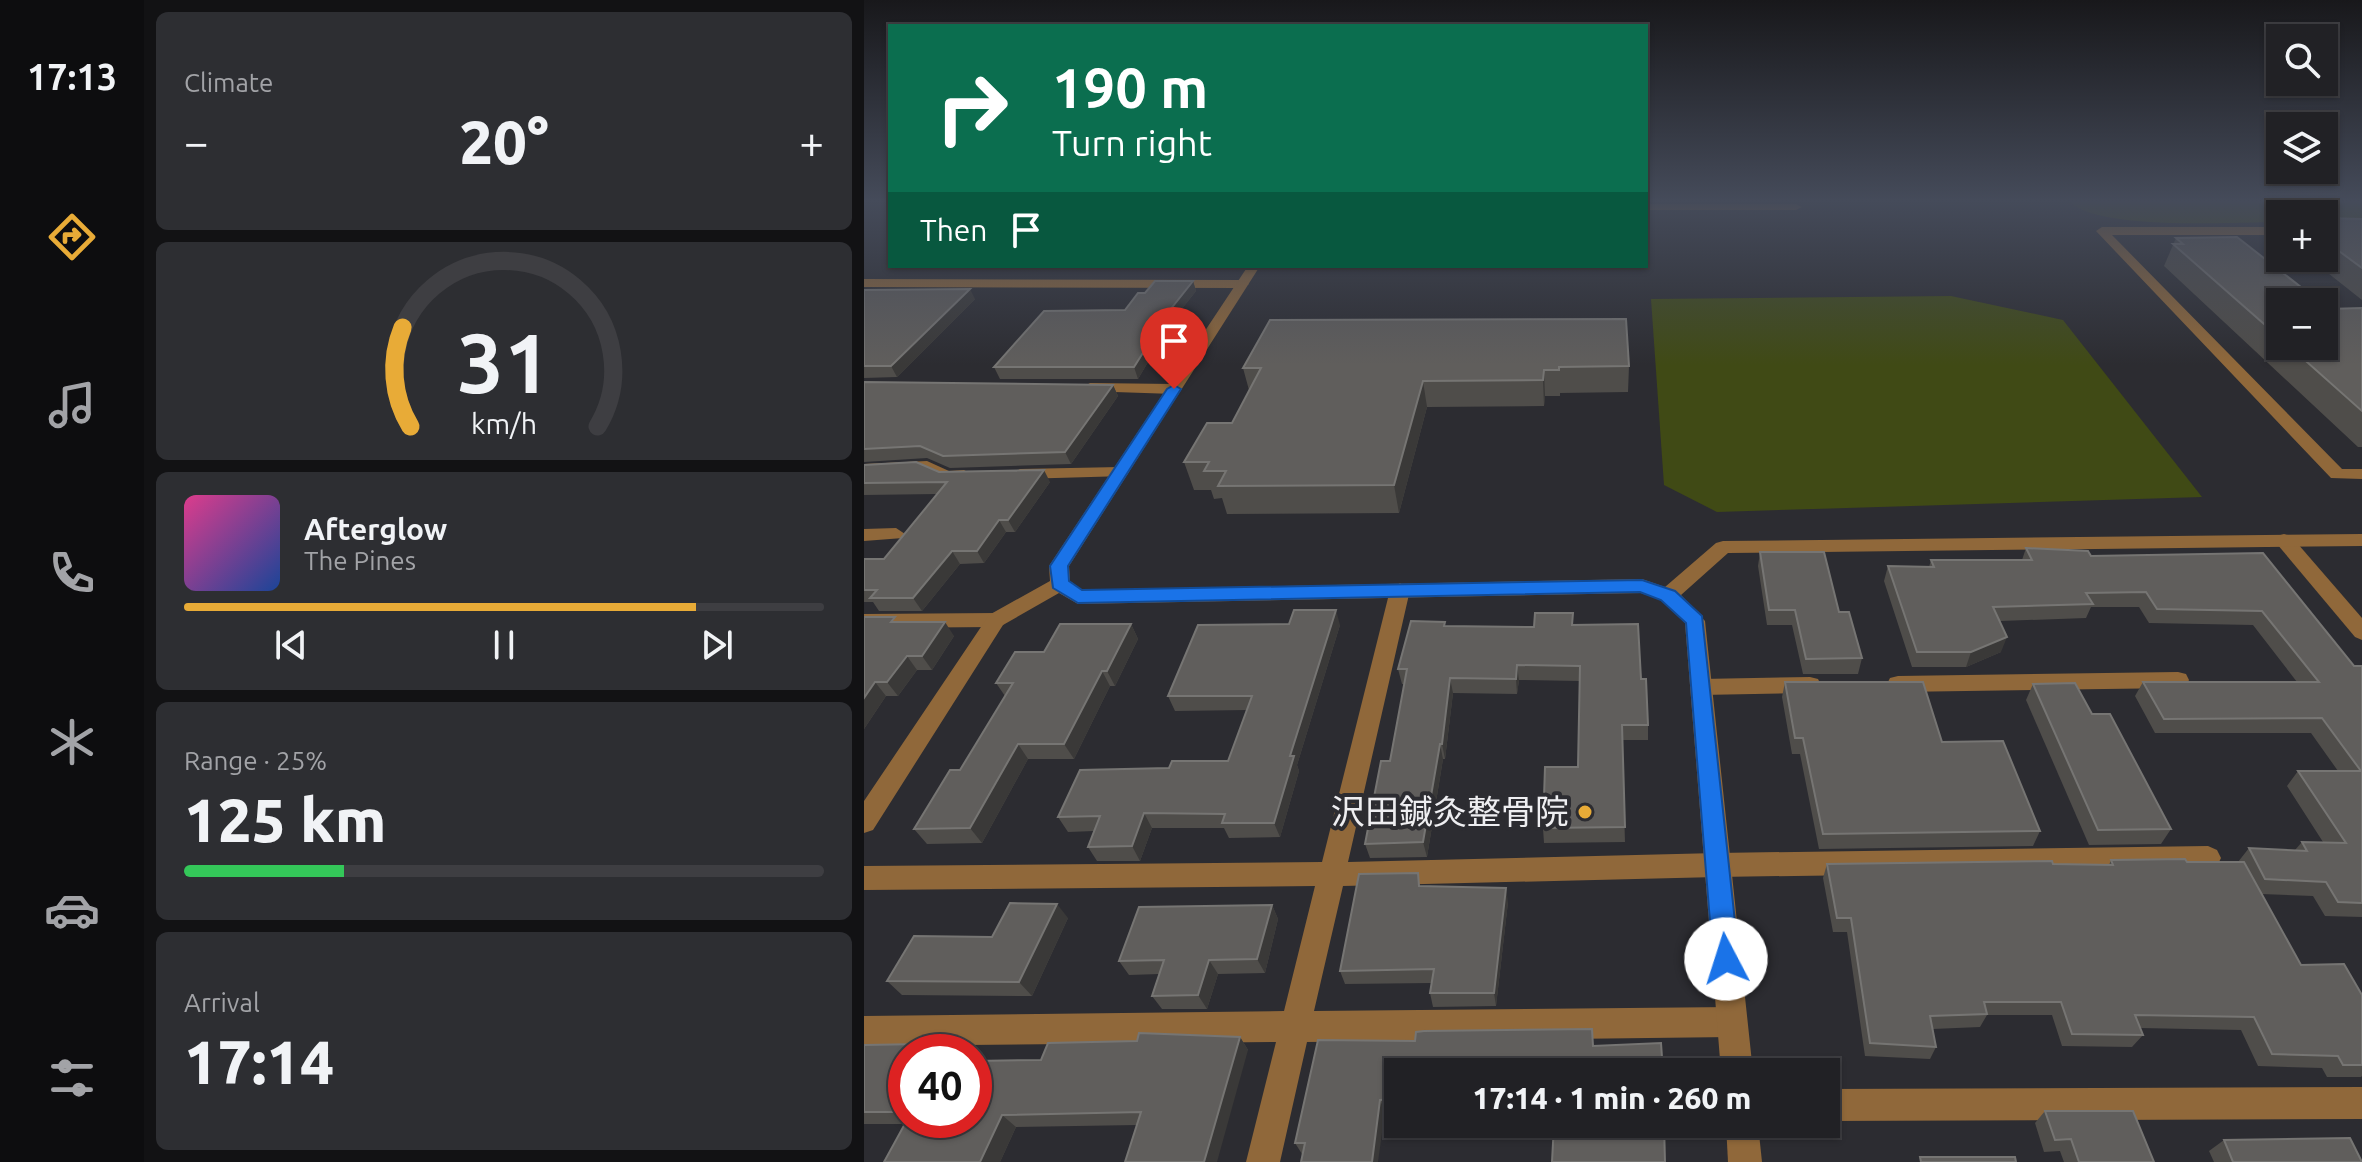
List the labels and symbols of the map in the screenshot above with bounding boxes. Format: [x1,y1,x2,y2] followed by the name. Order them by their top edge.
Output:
[1140,307,1208,389] pin
[1331,792,1569,830] place label: 沢田鍼灸整骨院
[1576,803,1594,821] marker: 沢田鍼灸整骨院
[1684,917,1768,1001] position arrow
[888,1034,992,1138] speed limit sign: 40

